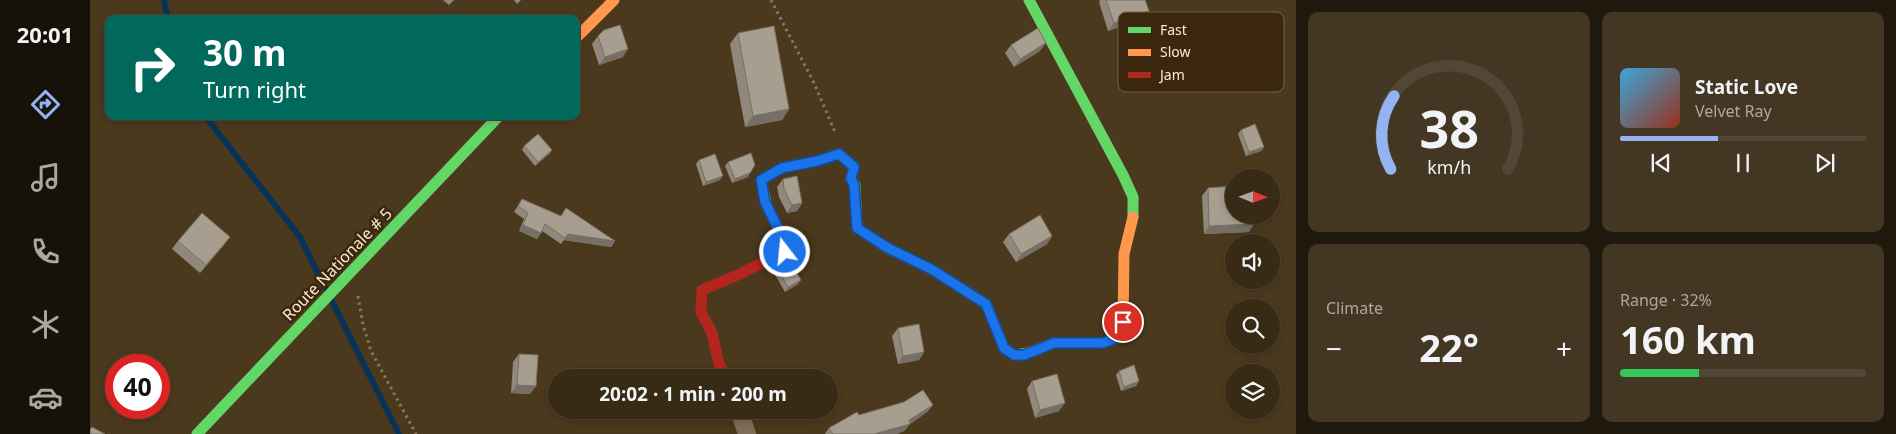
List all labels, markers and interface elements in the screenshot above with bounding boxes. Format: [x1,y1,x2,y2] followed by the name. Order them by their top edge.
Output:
[1118,12,1284,92] legend
[17,19,73,49] text: 20:01
[1160,20,1187,39] text: Fast
[203,29,286,76] text: 30 m
[120,35,185,100] icon: right
[1160,42,1191,61] text: Slow
[1158,65,1185,84] text: Jam
[203,74,306,104] text: Turn right
[1695,74,1798,100] text: Static Love
[28,87,63,122] icon: directions
[1419,92,1479,163] text: 38
[1695,100,1772,122] text: Velvet Ray
[1647,149,1675,177] icon: previous
[1729,149,1757,177] icon: pause
[1811,149,1839,177] icon: next
[1427,155,1471,179] text: km/h
[28,160,63,195] icon: music
[1225,169,1280,224] north arrow
[1225,169,1280,419] map controls
[277,203,397,325] street label: Route Nationale # 5
[758,225,810,277] position arrow
[28,234,63,269] icon: phone
[1225,234,1280,289] button: sound
[1620,289,1712,311] text: Range · 32%
[1326,297,1383,319] text: Climate
[1225,299,1280,354] button: search
[1102,301,1144,343] pin
[28,307,63,342] icon: climate
[1109,308,1137,336] icon: arrive
[1620,313,1756,365] text: 160 km
[1419,321,1479,373] text: 22°
[1326,329,1342,367] text: −
[1556,329,1572,367] text: +
[105,354,170,419] speed limit sign: 40
[1225,364,1280,419] button: layers
[28,380,63,415] icon: car
[599,381,787,407] text: 20:02 · 1 min · 200 m

